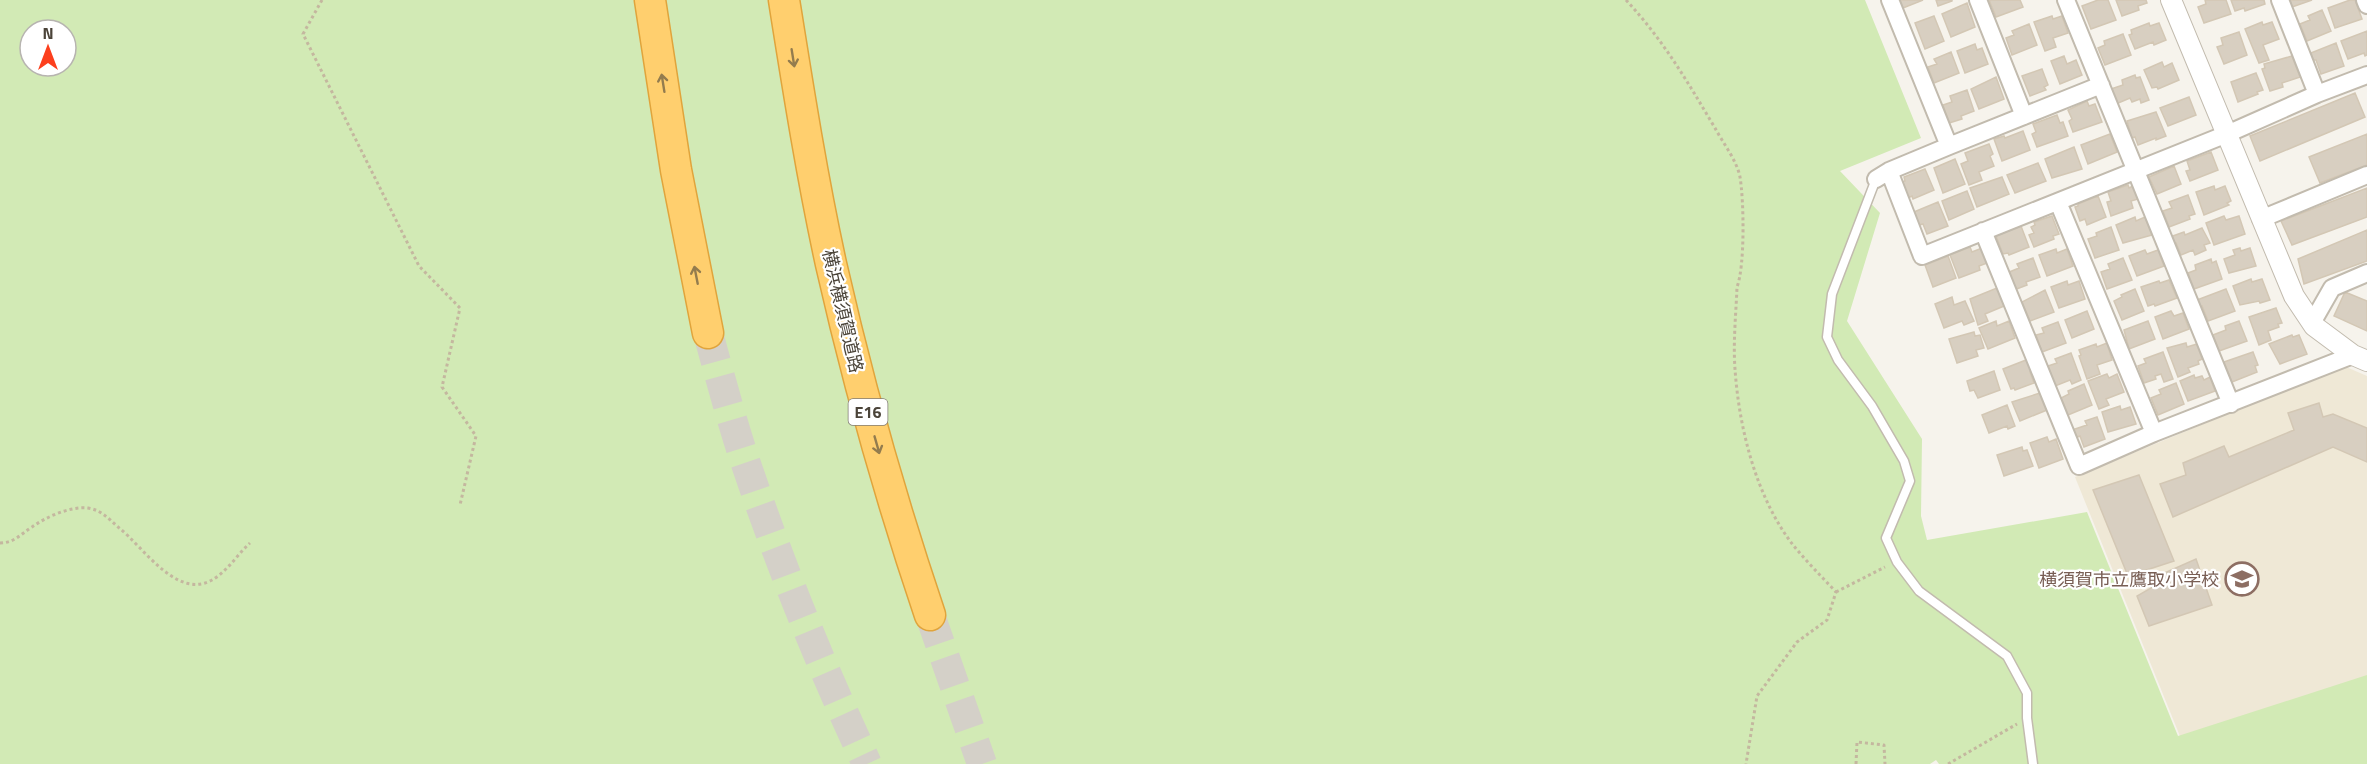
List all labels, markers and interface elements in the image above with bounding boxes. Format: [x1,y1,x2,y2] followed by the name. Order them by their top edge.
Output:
[18,18,78,78] north arrow
[42,21,54,45] text: N
[788,47,799,67] one-way arrow
[657,74,668,94] one-way arrow
[816,247,870,375] street label: 横浜横須賀道路
[690,266,701,286] one-way arrow
[848,399,888,425] road number: E16
[872,435,883,454] one-way arrow
[2224,561,2260,597] school or university icon: 横須賀市立鷹取小学校
[2039,566,2219,593] place label: 横須賀市立鷹取小学校

